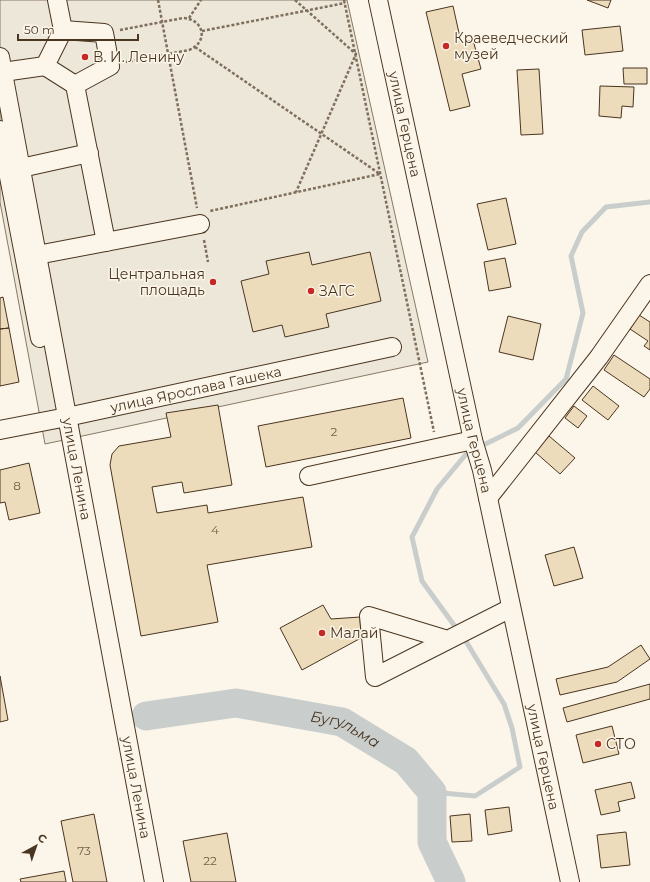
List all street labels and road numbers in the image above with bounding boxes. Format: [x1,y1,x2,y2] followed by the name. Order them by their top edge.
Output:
[384,69,425,179] street label: улица Герцена
[107,362,283,417] street label: улица Ярослава Гашека
[453,385,496,495] street label: улица Герцена
[58,415,95,522] street label: улица Ленина
[523,701,563,812] street label: улица Герцена
[118,734,155,840] street label: улица Ленина

